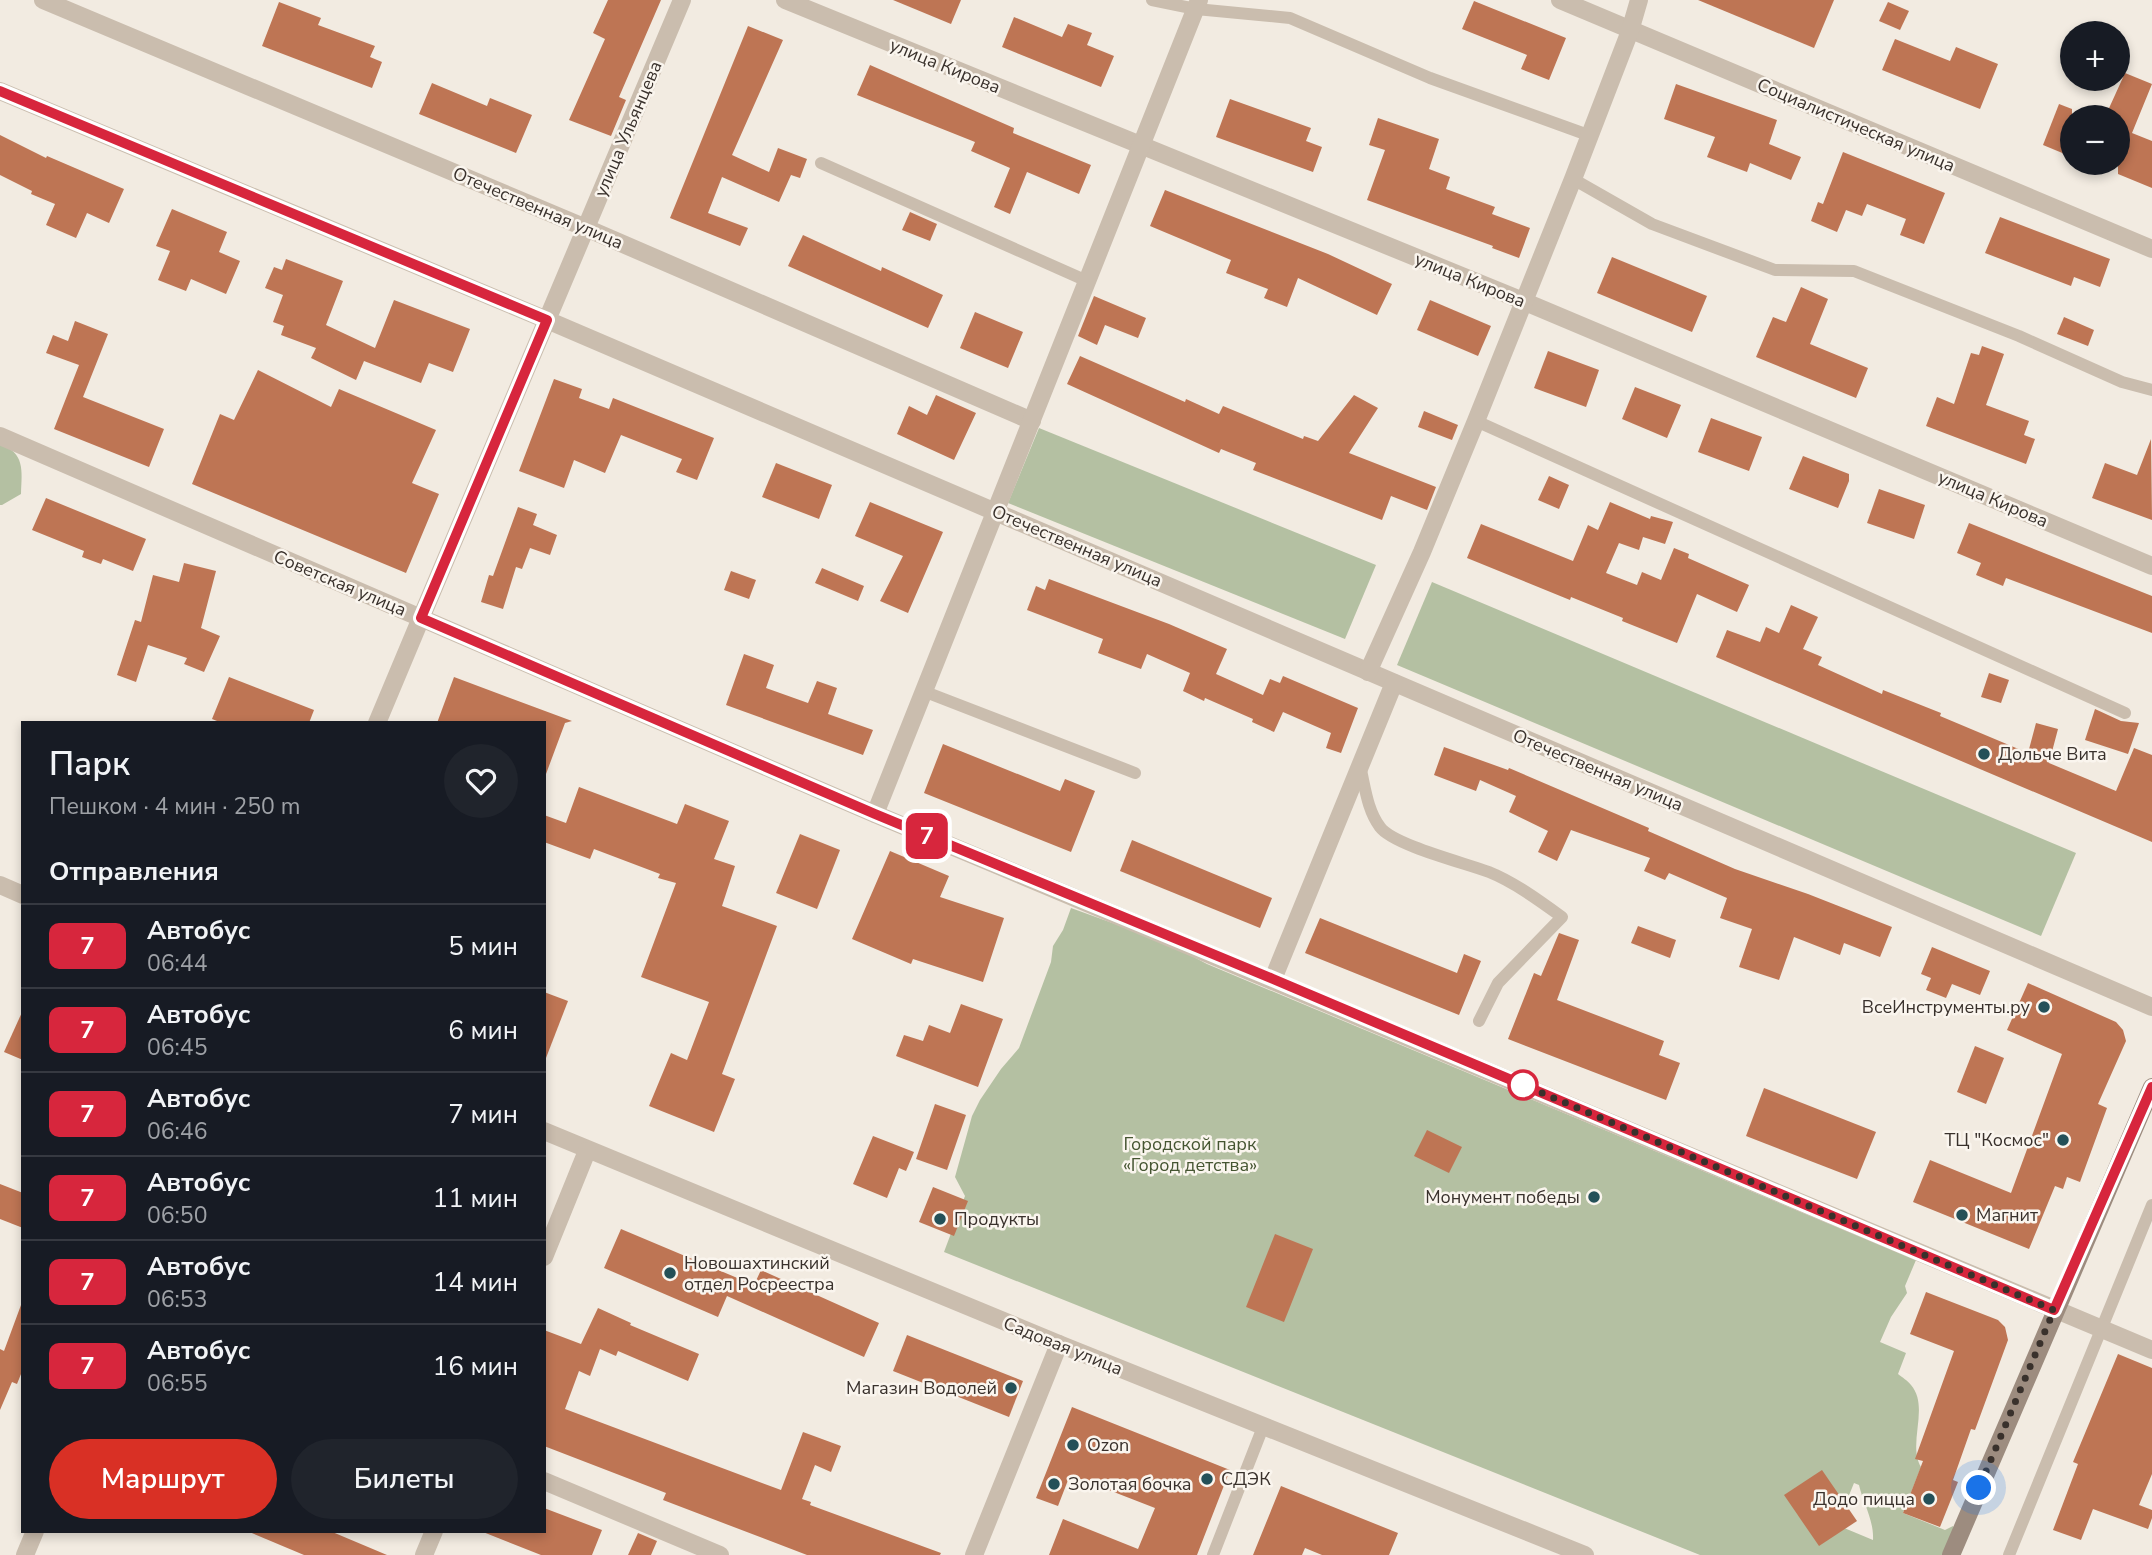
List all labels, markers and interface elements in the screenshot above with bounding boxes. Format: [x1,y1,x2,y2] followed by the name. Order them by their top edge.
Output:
[2060,21,2130,175] map controls
[2060,21,2130,91] button: +
[886,33,1004,99] street label: улица Кирова
[589,57,667,201] street label: улица Ульянцева
[1753,72,1959,178] street label: Социалистическая улица
[2060,105,2130,175] button: −
[449,161,627,255] street label: Отечественная улица
[1411,247,1529,313] street label: улица Кирова
[1934,465,2052,533] street label: улица Кирова
[988,499,1166,593] street label: Отечественная улица
[270,544,410,622] street label: Советская улица
[1509,723,1687,817] street label: Отечественная улица
[49,742,130,787] text: Парк
[1998,742,2107,766] place label: Дольче Вита
[444,744,518,818] button: heart
[1976,746,1992,762] marker: Дольче Вита
[49,791,300,822] text: Пешком · 4 мин · 250 m
[904,813,950,859] line badge: 7
[920,820,934,852] text: 7
[49,854,219,889] text: Отправления
[147,913,250,948] text: Автобус
[448,929,518,964] text: 5 мин
[80,930,95,962] text: 7
[147,948,207,979] text: 06:44
[1862,995,2031,1019] place label: ВсеИнструменты.ру
[147,997,250,1032] text: Автобус
[2036,999,2052,1015] marker: ВсеИнструменты.ру
[448,1013,518,1048] text: 6 мин
[80,1014,95,1046] text: 7
[147,1032,207,1063] text: 06:45
[1508,1070,1538,1100] unlabelled marker
[147,1081,250,1116] text: Автобус
[448,1097,518,1132] text: 7 мин
[80,1098,95,1130] text: 7
[147,1116,207,1147] text: 06:46
[1945,1128,2049,1152] place label: ТЦ "Космос"
[1123,1132,1257,1177] park label: Городской парк «Город детства»
[2055,1132,2071,1148] marker: ТЦ "Космос"
[147,1165,250,1200] text: Автобус
[433,1181,518,1216] text: 11 мин
[80,1182,95,1214] text: 7
[1425,1185,1580,1209] place label: Монумент победы
[1586,1189,1602,1205] marker: Монумент победы
[147,1200,207,1231] text: 06:50
[1976,1203,2038,1227] place label: Магнит
[954,1207,1039,1231] place label: Продукты
[1954,1207,1970,1223] marker: Магнит
[932,1211,948,1227] marker: Продукты
[147,1249,250,1284] text: Автобус
[684,1251,834,1296] place label: Новошахтинский отдел Росреестра
[433,1265,518,1300] text: 14 мин
[662,1265,678,1281] marker: Новошахтинский отдел Росреестра
[80,1266,95,1298] text: 7
[147,1284,207,1315] text: 06:53
[1000,1311,1126,1381] street label: Садовая улица
[147,1333,250,1368] text: Автобус
[433,1349,518,1384] text: 16 мин
[80,1350,95,1382] text: 7
[147,1368,207,1399] text: 06:55
[846,1376,997,1400] place label: Магазин Водолей
[1003,1380,1019,1396] marker: Магазин Водолей
[1087,1433,1129,1457] place label: Ozon
[1065,1437,1081,1453] marker: Ozon
[49,1439,277,1519] button: Маршрут
[291,1439,518,1519] button: Билеты
[1221,1467,1271,1491] place label: СДЭК
[1961,1470,1996,1505] your location
[1199,1471,1215,1487] marker: СДЭК
[1068,1472,1192,1496] place label: Золотая бочка
[1046,1476,1062,1492] marker: Золотая бочка
[1813,1487,1915,1511] place label: Додо пицца
[1921,1491,1937,1507] marker: Додо пицца

